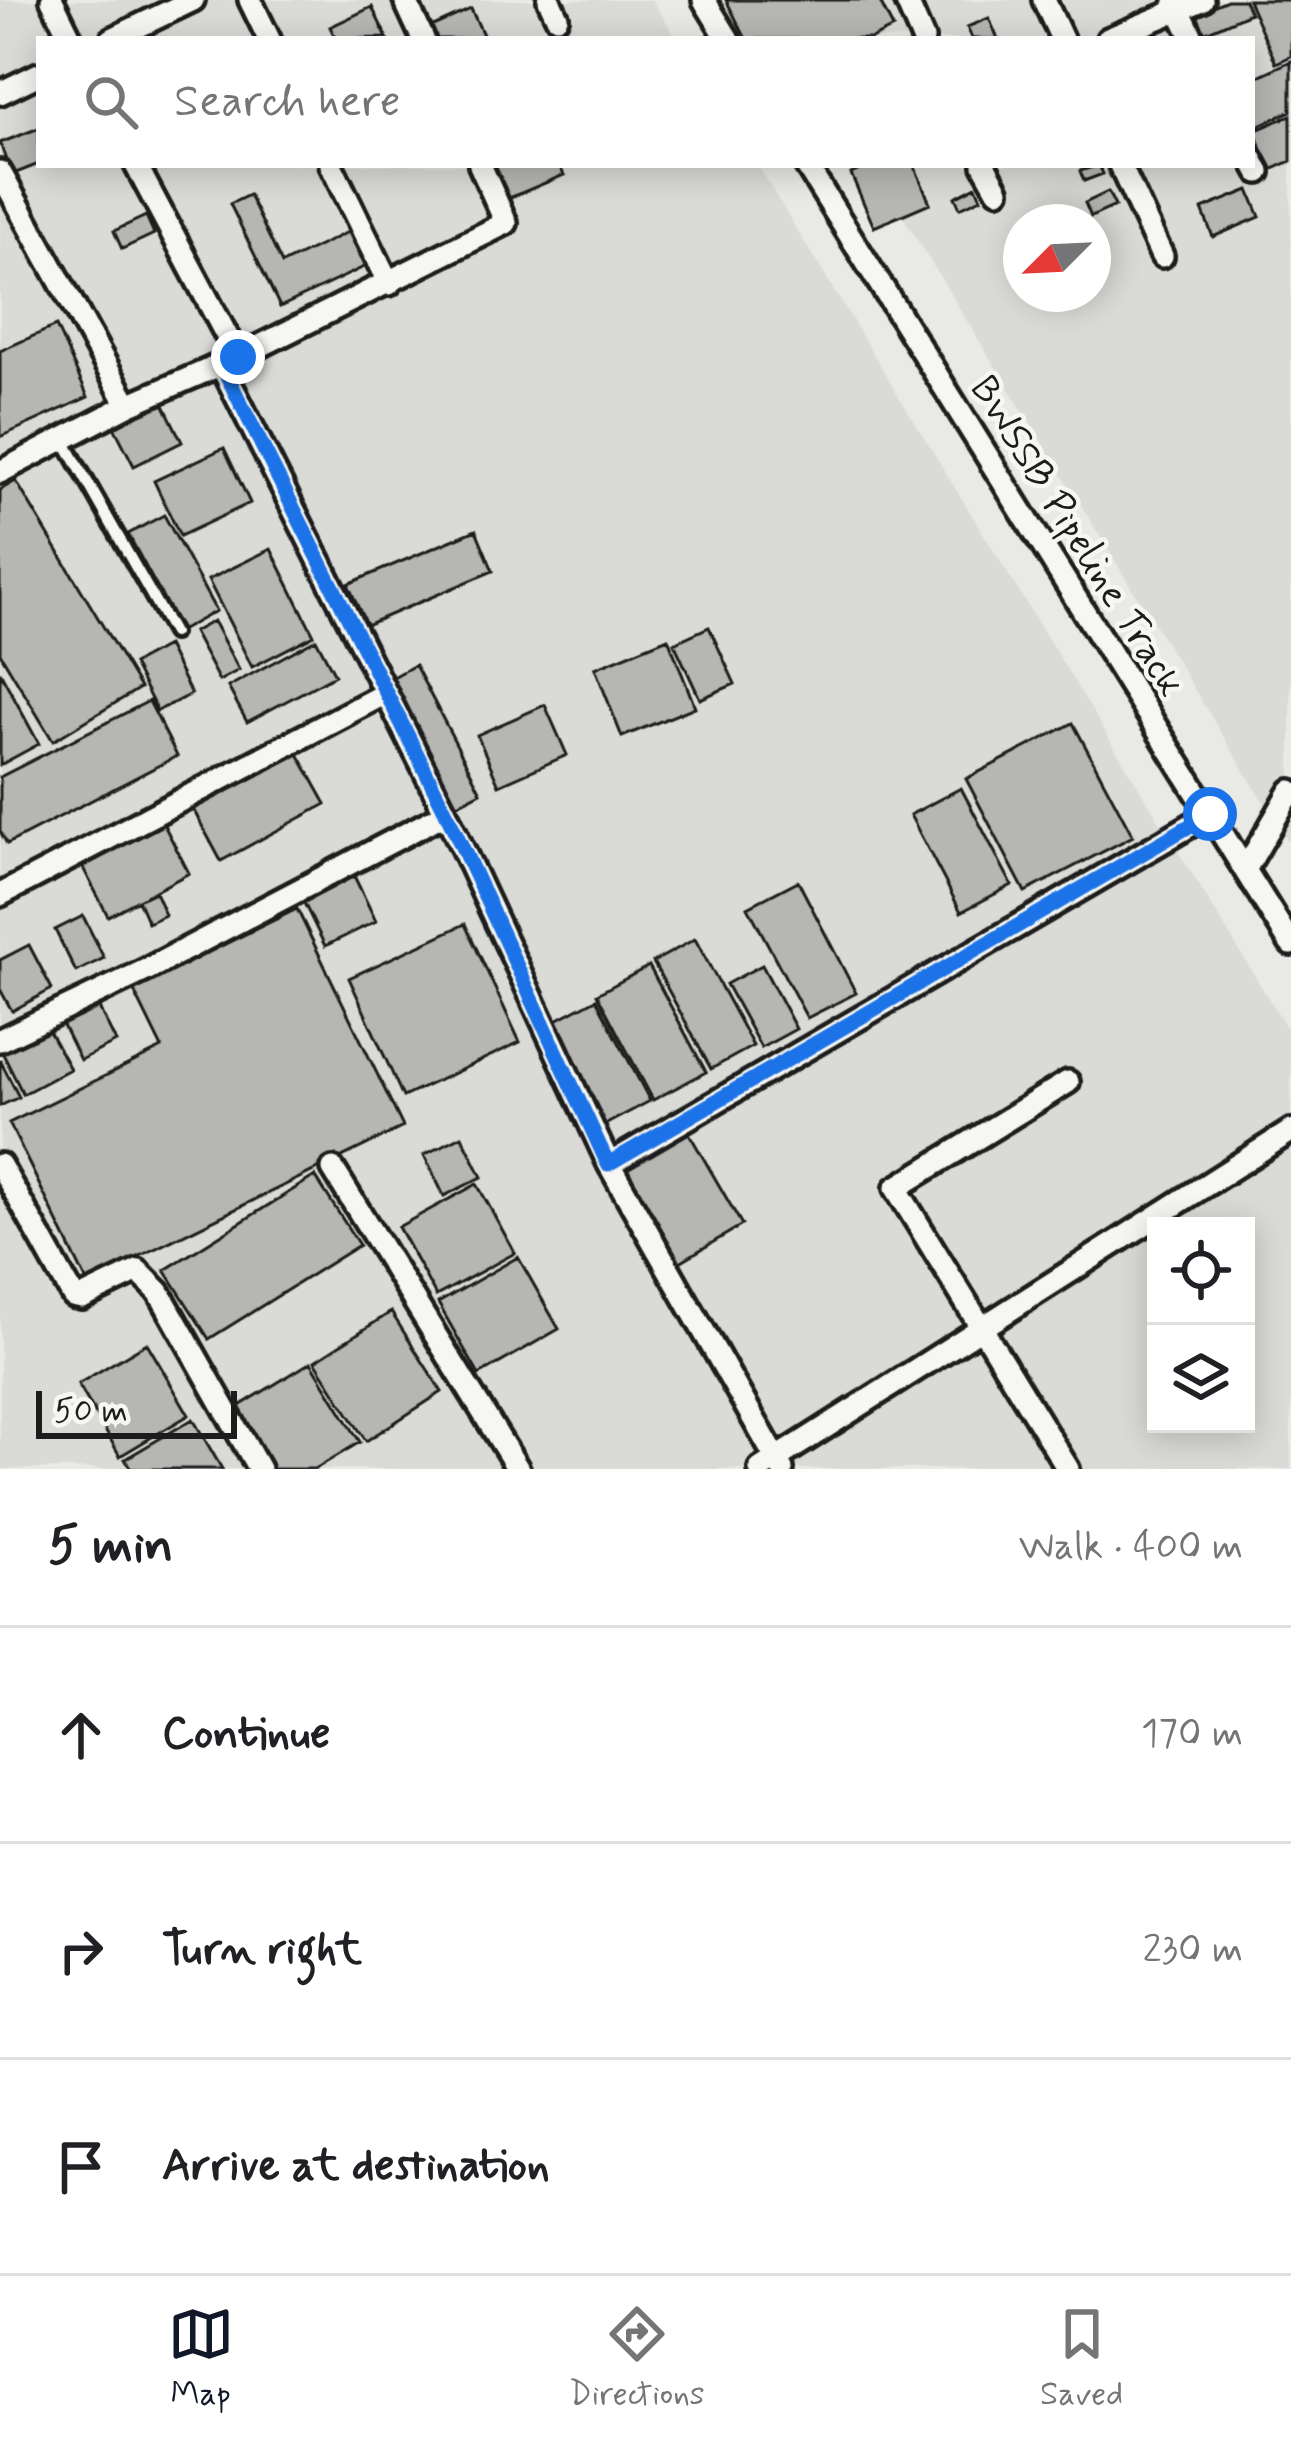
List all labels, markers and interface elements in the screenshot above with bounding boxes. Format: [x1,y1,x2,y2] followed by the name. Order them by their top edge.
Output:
[36,36,1255,168] search box
[78,69,144,135] icon: search
[174,73,401,132] text: Search here
[1003,204,1111,312] north arrow
[211,330,265,384] route end
[957,367,1195,707] street label: BWSSB Pipeline Track
[1183,787,1237,841] route start
[1147,1217,1255,1433] map controls
[1147,1217,1255,1325] button: locate
[1147,1325,1255,1433] button: layers
[36,1385,237,1438] scale bar
[54,1390,128,1434] text: 50 m
[48,1514,173,1580] text: 5 min
[1019,1522,1243,1573] text: Walk · 400 m
[48,1702,114,1768] icon: ahead
[162,1705,330,1764] text: Continue
[1141,1709,1243,1760] text: 170 m
[48,1918,114,1984] icon: right
[162,1921,362,1980] text: Turn right
[1142,1925,1243,1976] text: 230 m
[48,2134,114,2200] icon: arrive
[162,2137,550,2196] text: Arrive at destination
[168,2301,234,2417] tab: Map
[569,2301,705,2417] tab: Directions
[1040,2301,1123,2417] tab: Saved

